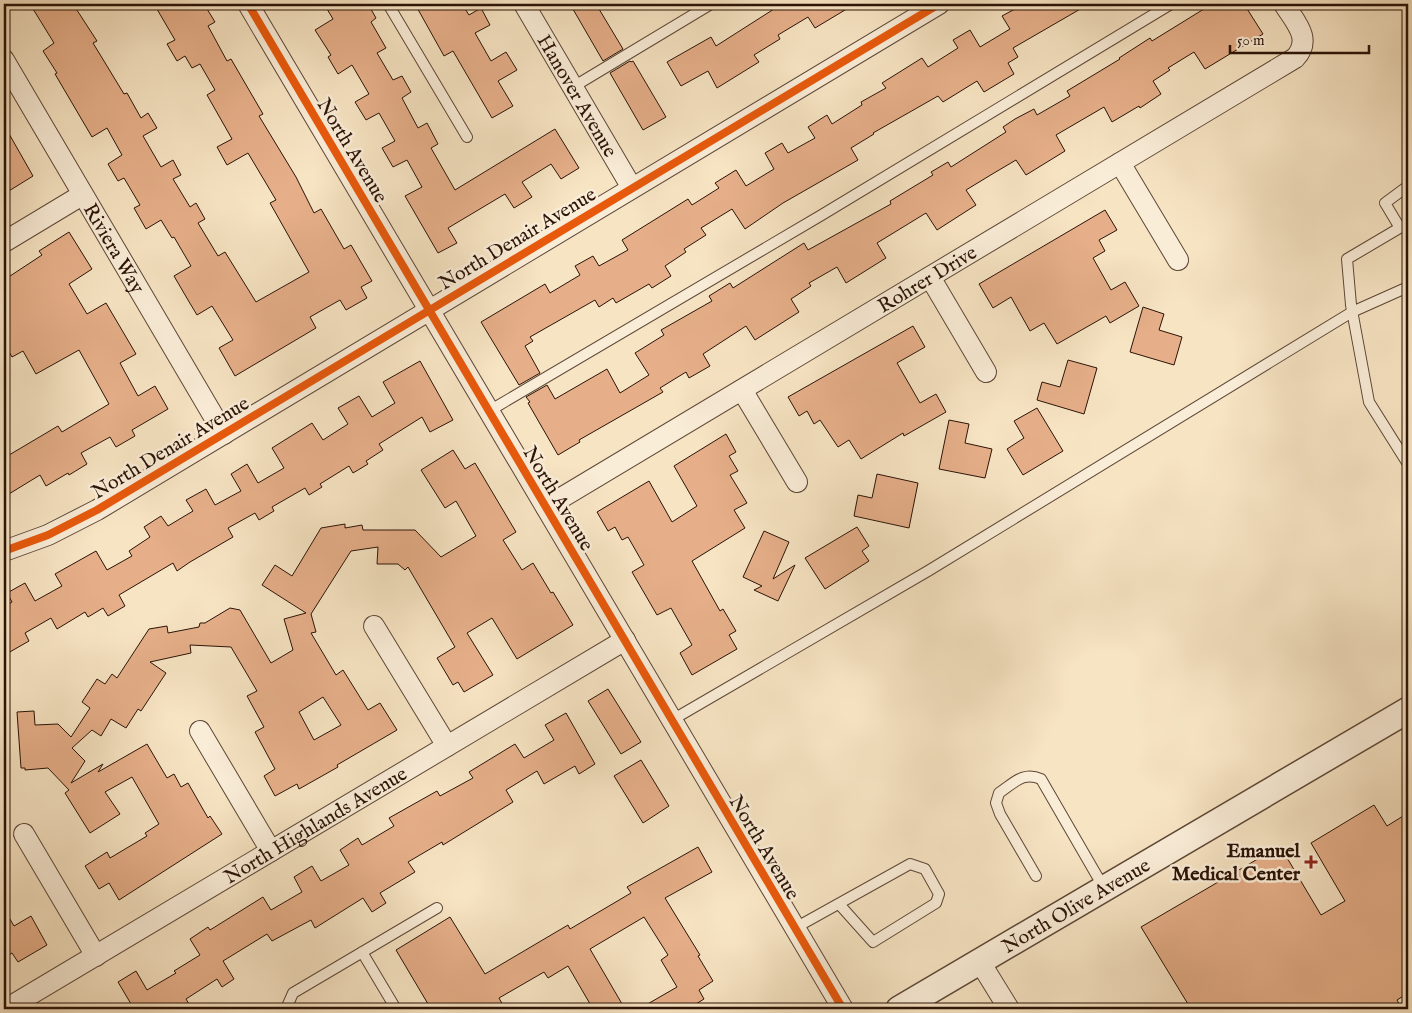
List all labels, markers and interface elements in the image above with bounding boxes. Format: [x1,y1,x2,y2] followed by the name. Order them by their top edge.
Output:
[1230,22,1368,54] scale bar
[531,30,622,162] street label: Hanover Avenue
[1237,31,1265,50] text: 50 m
[311,94,393,208] street label: North Avenue
[434,182,601,296] street label: North Denair Avenue
[77,199,149,298] street label: Riviera Way
[873,241,982,319] street label: Rohrer Drive
[87,391,254,505] street label: North Denair Avenue
[517,442,599,556] street label: North Avenue
[220,762,412,890] street label: North Highlands Avenue
[723,791,805,905] street label: North Avenue
[1172,839,1301,887] place label: Emanuel Medical Center
[998,853,1155,960] street label: North Olive Avenue
[1304,855,1318,869] marker: Emanuel Medical Center

